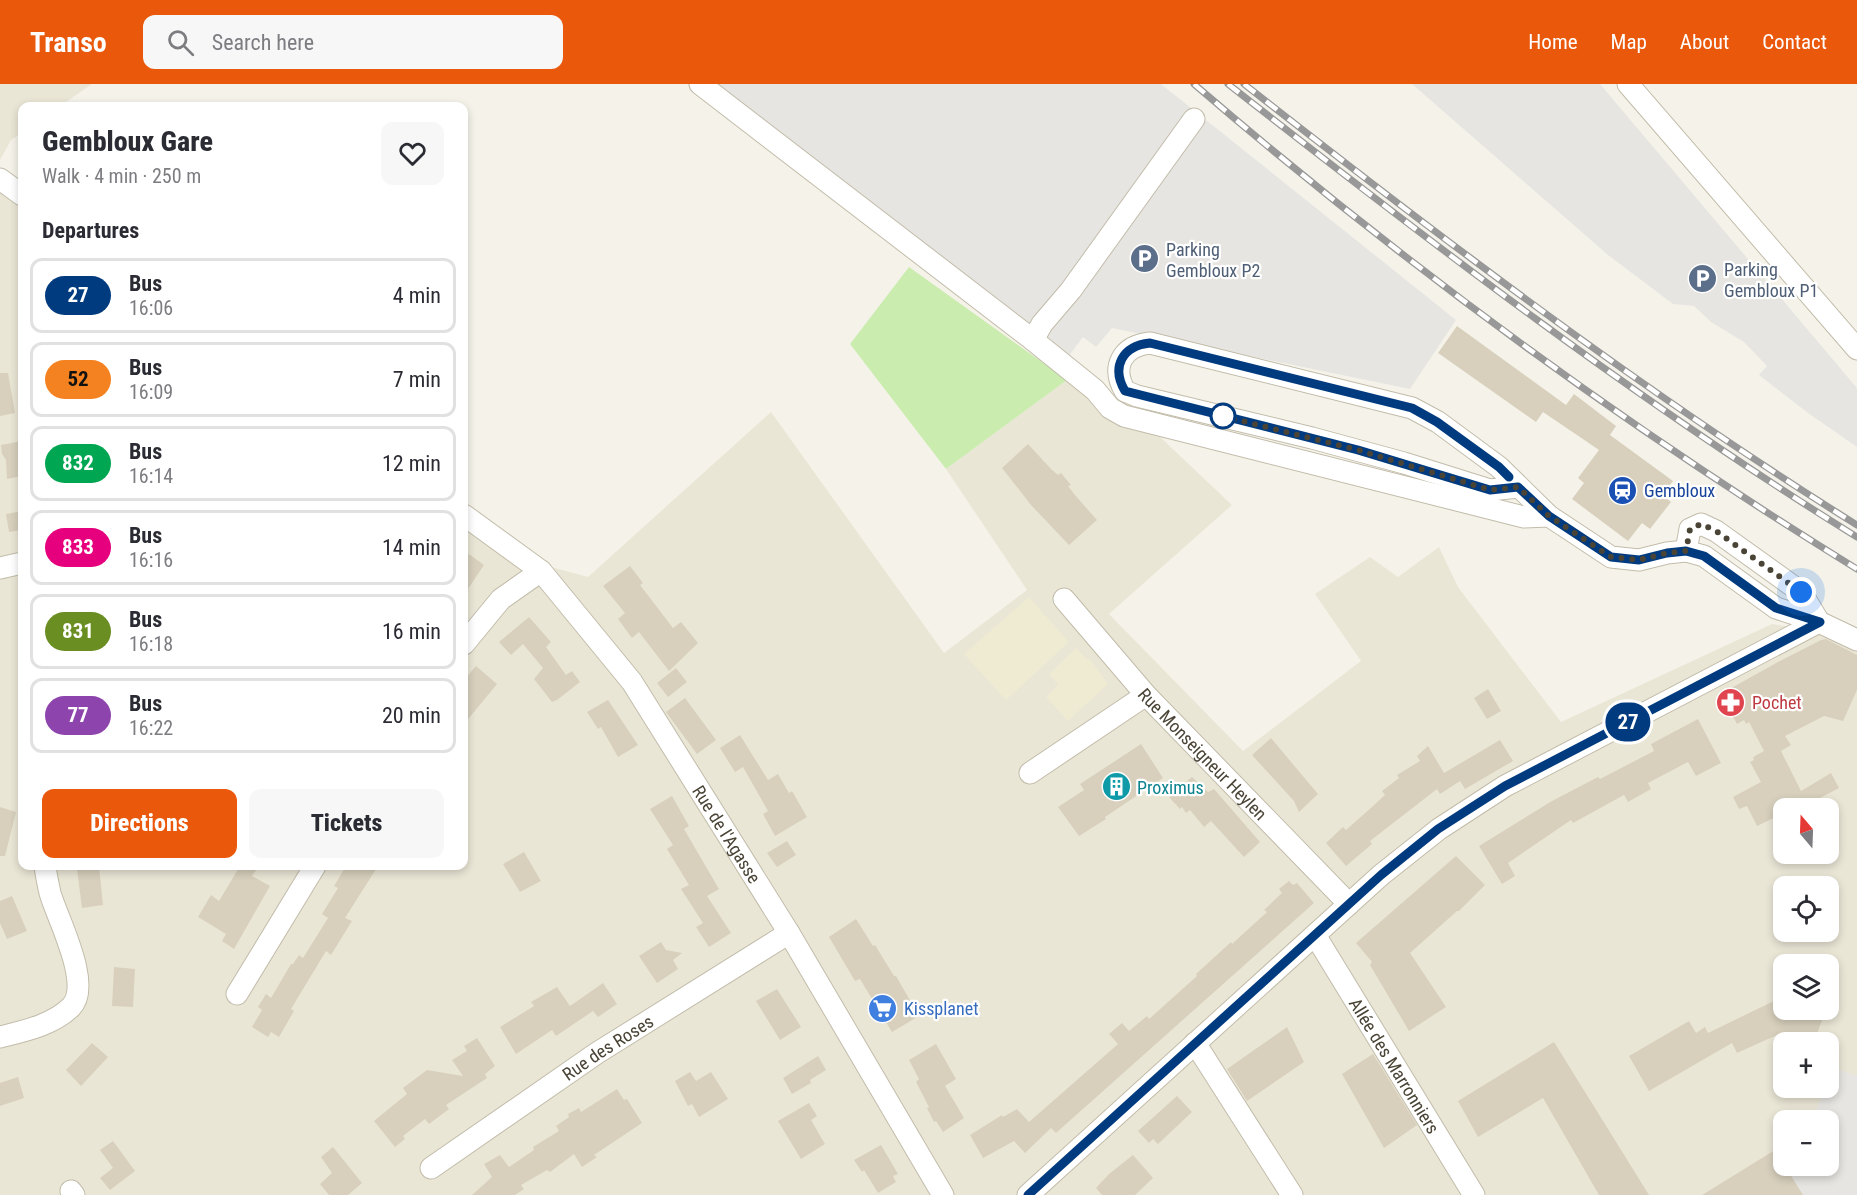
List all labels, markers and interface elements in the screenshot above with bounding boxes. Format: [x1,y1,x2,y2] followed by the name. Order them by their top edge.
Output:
[143,15,563,69] search box
[30,26,107,59] text: Transo
[164,26,197,59] icon: search
[212,30,314,55] text: Search here
[1528,30,1578,54] text: Home
[1611,30,1647,54] text: Map
[1680,30,1729,54] text: About
[1762,30,1827,54] text: Contact
[381,122,444,185] button: heart
[42,125,213,158] text: Gembloux Gare
[42,164,201,188] text: Walk · 4 min · 250 m
[42,218,139,243] text: Departures
[1166,239,1260,281] place label: Parking Gembloux P2
[1129,243,1161,275] parking icon: Parking Gembloux P2
[1724,259,1818,301] place label: Parking Gembloux P1
[1687,263,1719,295] parking icon: Parking Gembloux P1
[129,271,162,296] text: Bus
[67,283,89,307] text: 27
[393,283,441,308] text: 4 min
[129,296,173,320] text: 16:06
[129,355,162,380] text: Bus
[67,367,89,391] text: 52
[393,367,441,392] text: 7 min
[129,380,173,404] text: 16:09
[1210,403,1236,429] unlabelled marker
[129,439,162,464] text: Bus
[62,451,94,475] text: 832
[382,451,441,476] text: 12 min
[129,464,173,488] text: 16:14
[1607,474,1639,506] station icon: Gembloux
[1644,480,1715,501] place label: Gembloux
[129,523,162,548] text: Bus
[62,535,94,559] text: 833
[382,535,441,560] text: 14 min
[129,548,173,572] text: 16:16
[1786,577,1816,607] your location
[129,607,162,632] text: Bus
[62,619,94,643] text: 831
[382,619,441,644] text: 16 min
[129,632,173,656] text: 16:18
[1134,684,1272,824] street label: Rue Monseigneur Heylen
[1715,686,1747,718] pharmacy icon: Pochet
[129,691,162,716] text: Bus
[1752,692,1802,713] place label: Pochet
[1601,702,1655,742] line badge: 27
[67,703,89,727] text: 77
[382,703,441,728] text: 20 min
[1617,710,1639,734] text: 27
[129,716,173,740] text: 16:22
[1100,771,1132,803] building icon: Proximus
[1137,777,1204,798] place label: Proximus
[689,781,765,887] street label: Rue de l'Agasse
[42,789,237,858] button: Directions
[249,789,444,858] button: Tickets
[1773,798,1839,864] north arrow
[1773,798,1839,1176] map controls
[1773,876,1839,942] button: locate
[1773,954,1839,1020] button: layers
[867,992,899,1024] supermarket icon: Kissplanet
[1345,994,1444,1137] street label: Allée des Marronniers
[904,998,978,1019] place label: Kissplanet
[558,1010,657,1084] street label: Rue des Roses
[1773,1032,1839,1098] button: +
[1773,1110,1839,1176] button: −

